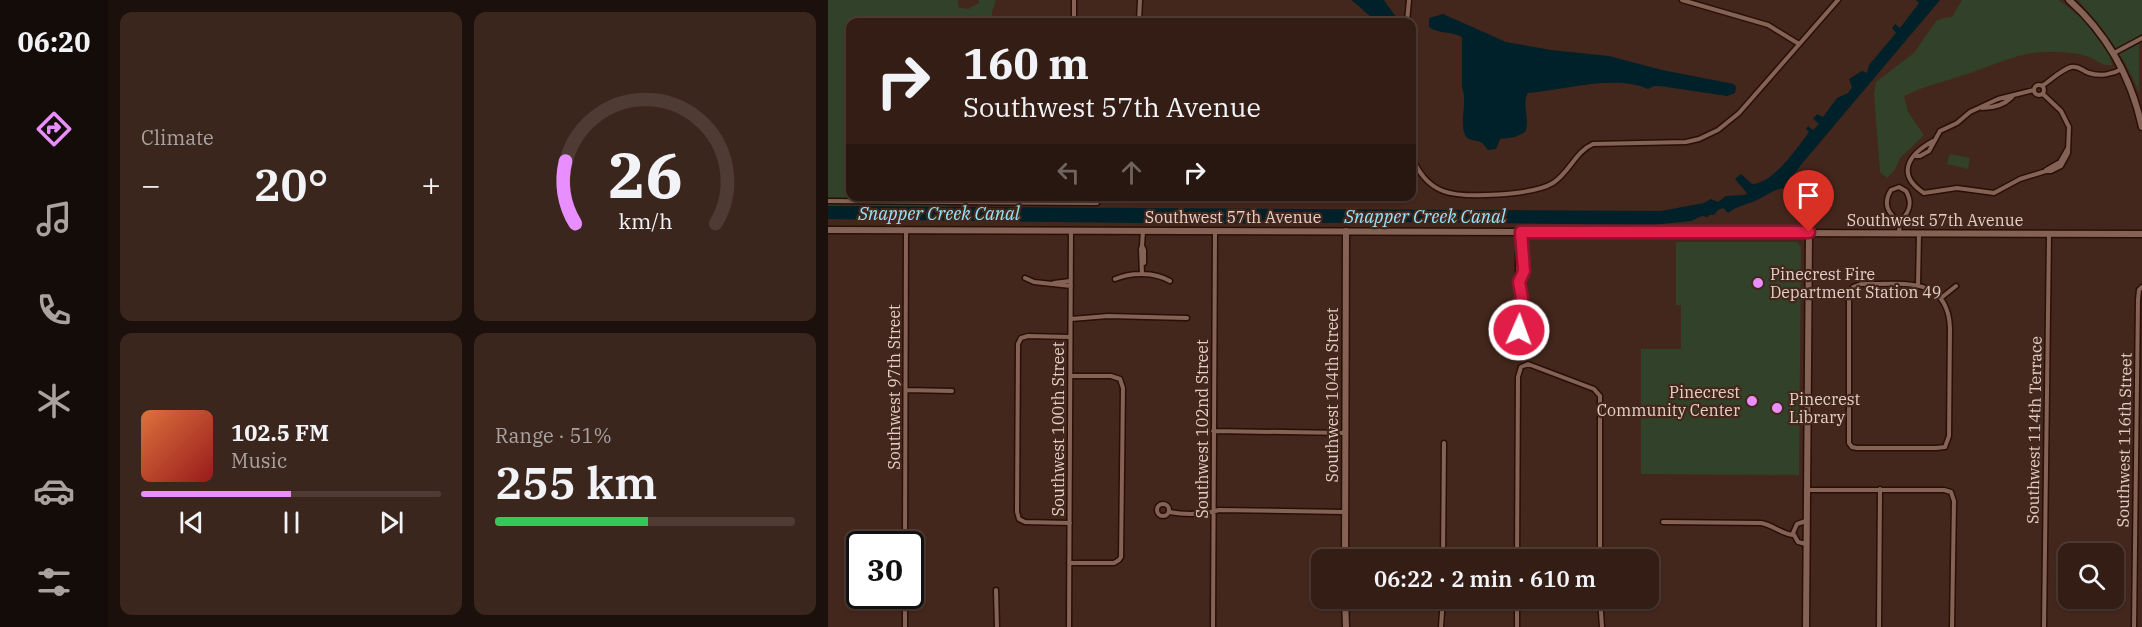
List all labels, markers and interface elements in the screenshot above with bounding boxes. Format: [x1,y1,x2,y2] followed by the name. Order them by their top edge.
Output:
[18,24,90,59] text: 06:20
[963,36,1089,91] text: 160 m
[864,42,942,120] icon: right
[963,89,1261,124] text: Southwest 57th Avenue
[33,108,75,150] icon: directions
[141,124,214,151] text: Climate
[608,134,682,215] text: 26
[253,155,329,213] text: 20°
[1052,156,1085,189] icon: left
[1115,156,1148,189] icon: ahead
[1178,156,1211,189] icon: right
[141,163,161,206] text: −
[421,163,441,206] text: +
[1783,170,1834,232] pin
[1792,179,1825,212] icon: arrive
[33,198,75,240] icon: music
[857,202,1021,225] water label: Snapper Creek Canal
[1343,205,1507,228] water label: Snapper Creek Canal
[618,207,672,235] text: km/h
[1145,207,1321,227] street label: Southwest 57th Avenue
[1847,210,2023,230] street label: Southwest 57th Avenue
[1770,264,1941,302] place label: Pinecrest Fire Department Station 49
[1751,276,1765,290] marker: Pinecrest Fire Department Station 49
[33,289,75,331] icon: phone
[1487,298,1551,362] position arrow
[884,304,904,470] street label: Southwest 97th Street
[1322,307,1342,482] street label: Southwest 104th Street
[2022,336,2046,524] street label: Southwest 114th Terrace
[1192,339,1212,519] street label: Southwest 102nd Street
[1048,341,1068,516] street label: Southwest 100th Street
[2112,352,2136,528] street label: Southwest 116th Street
[33,380,75,422] icon: climate
[1597,382,1740,420] place label: Pinecrest Community Center
[1789,389,1860,427] place label: Pinecrest Library
[1745,394,1759,408] marker: Pinecrest Community Center
[1770,401,1784,415] marker: Pinecrest Library
[231,418,329,447] text: 102.5 FM
[495,422,612,449] text: Range · 51%
[231,447,287,474] text: Music
[495,453,657,511] text: 255 km
[33,470,75,512] icon: car
[175,506,208,539] icon: previous
[275,506,308,539] icon: pause
[375,506,408,539] icon: next
[846,531,924,609] speed limit sign: 30
[2058,543,2124,609] map controls
[2058,543,2124,609] button: search
[33,561,75,603] icon: filters
[1374,564,1596,593] text: 06:22 · 2 min · 610 m

